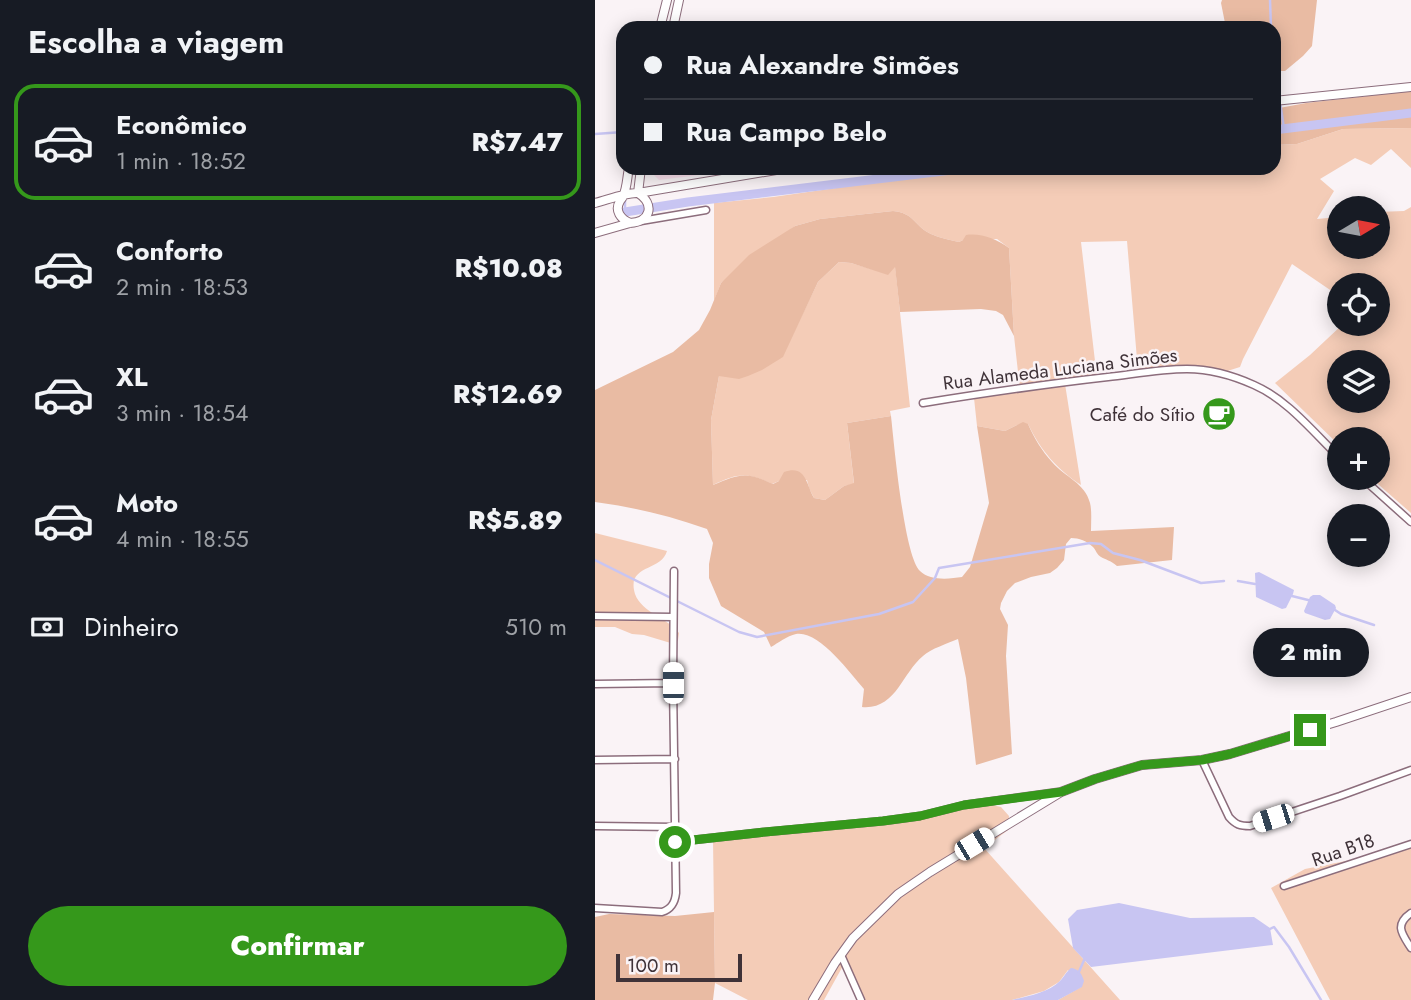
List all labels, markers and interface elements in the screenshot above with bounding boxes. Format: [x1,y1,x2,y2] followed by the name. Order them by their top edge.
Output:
[28,19,284,65] text: Escolha a viagem
[686,46,959,84] text: Rua Alexandre Simões
[116,106,247,144] text: Econômico
[32,111,95,174] icon: car
[686,113,887,151] text: Rua Campo Belo
[471,123,563,161] text: R$7.47
[116,144,246,178] text: 1 min · 18:52
[1327,196,1389,259] north arrow
[1327,196,1390,567] map controls
[116,232,223,270] text: Conforto
[32,237,95,300] icon: car
[454,249,563,287] text: R$10.08
[116,270,248,304] text: 2 min · 18:53
[1327,273,1390,336] button: locate
[941,341,1179,397] street label: Rua Alameda Luciana Simões
[1327,350,1390,413] button: layers
[116,358,148,396] text: XL
[32,363,95,426] icon: car
[453,375,563,413] text: R$12.69
[1200,395,1238,433] cafe icon: Café do Sítio
[116,396,248,430] text: 3 min · 18:54
[1090,401,1195,428] place label: Café do Sítio
[1327,427,1390,490] button: +
[116,484,178,522] text: Moto
[32,489,95,552] icon: car
[468,501,563,539] text: R$5.89
[1327,504,1390,567] button: −
[116,522,249,556] text: 4 min · 18:55
[28,608,66,646] icon: cash
[84,608,179,646] text: Dinheiro
[505,610,567,644] text: 510 m
[1252,628,1368,678] callout: 2 min
[1280,635,1342,669] text: 2 min
[663,662,684,704] car
[1294,714,1326,746] route end
[1250,802,1297,834] car
[951,824,998,864] car
[659,826,691,858] route start
[1308,827,1378,873] street label: Rua B18
[28,906,567,986] button: Confirmar
[616,951,742,983] scale bar
[627,952,679,979] text: 100 m

